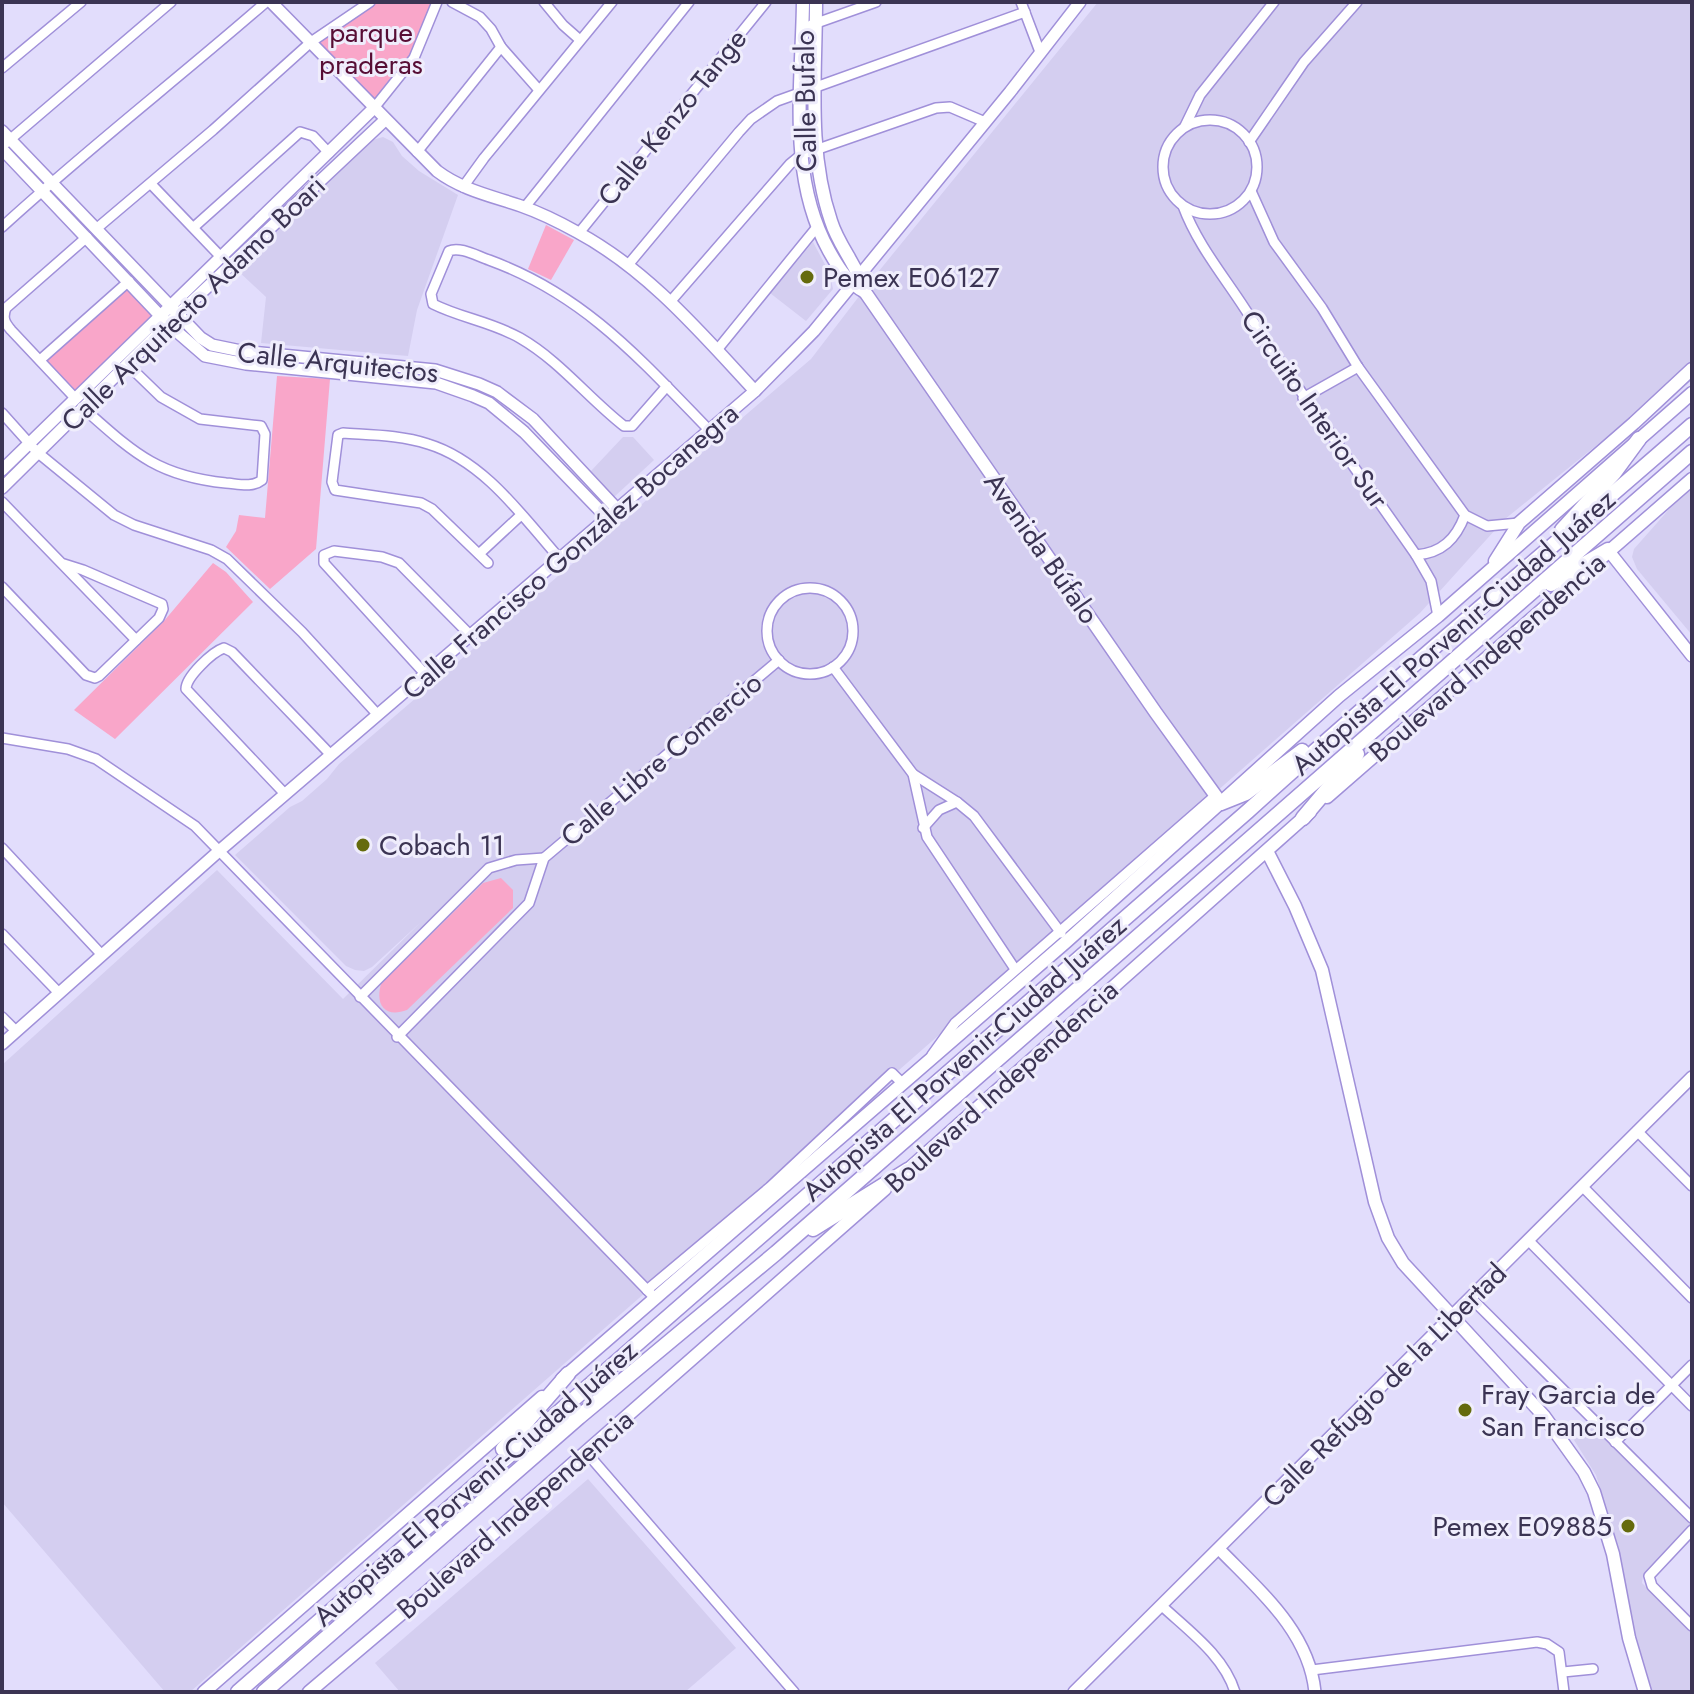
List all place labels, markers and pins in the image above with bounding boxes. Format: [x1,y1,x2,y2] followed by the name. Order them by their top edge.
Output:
[823,257,1000,298] place label: Pemex E06127
[798,268,816,286] marker: Pemex E06127
[379,825,505,866] place label: Cobach 11
[354,836,372,854] marker: Cobach 11
[1481,1374,1655,1447] place label: Fray Garcia de San Francisco
[1456,1401,1474,1419] marker: Fray Garcia de San Francisco
[1432,1506,1612,1547] place label: Pemex E09885
[1619,1517,1637,1535] marker: Pemex E09885

